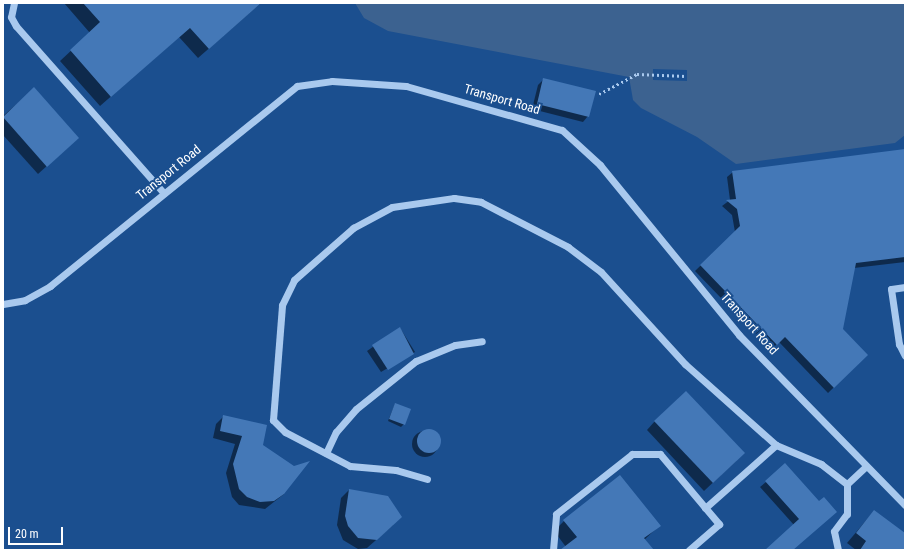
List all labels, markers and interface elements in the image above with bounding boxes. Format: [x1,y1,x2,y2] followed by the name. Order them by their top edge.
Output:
[462,82,542,118] street label: Transport Road
[134,142,204,204] street label: Transport Road
[717,290,781,358] street label: Transport Road
[10,519,65,545] scale bar
[15,527,39,541] text: 20 m

